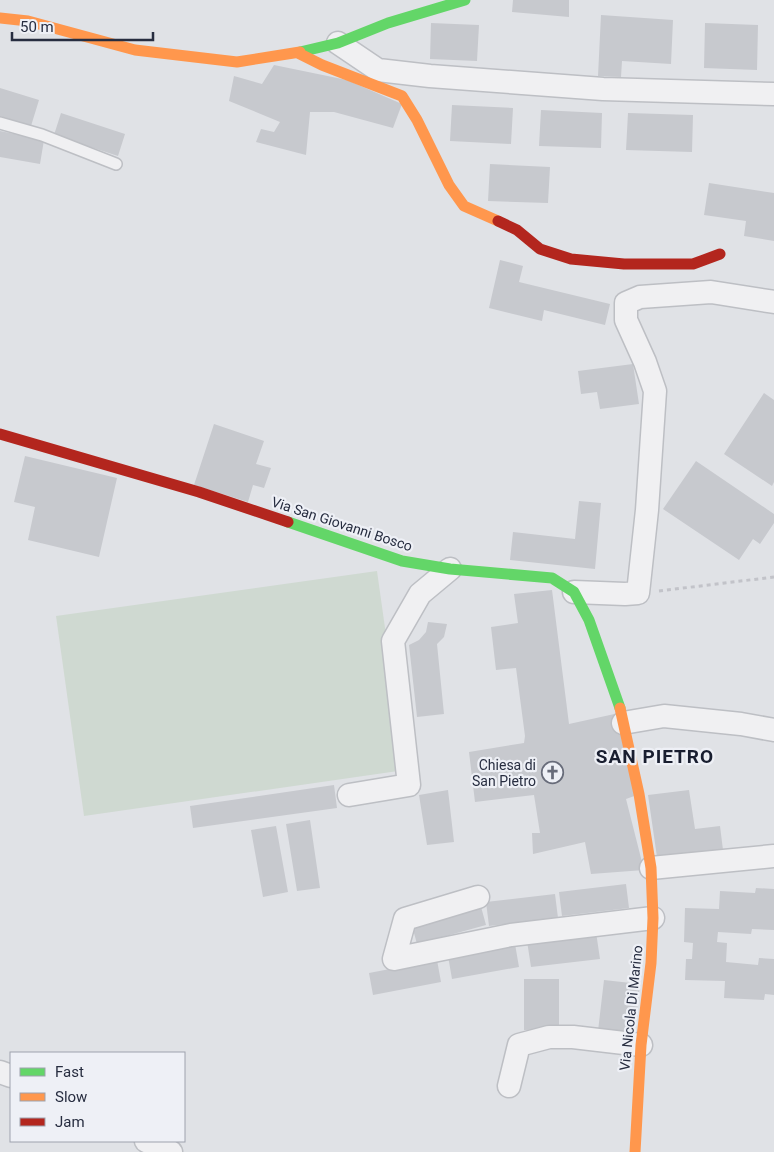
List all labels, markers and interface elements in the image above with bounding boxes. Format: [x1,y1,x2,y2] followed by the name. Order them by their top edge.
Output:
[12,10,154,42] scale bar
[20,18,54,36] text: 50 m
[270,494,414,554] street label: Via San Giovanni Bosco
[596,745,714,768] district label: SAN PIETRO
[472,757,536,789] place label: Chiesa di San Pietro
[540,761,564,785] church icon: Chiesa di San Pietro
[616,944,646,1072] street label: Via Nicola Di Marino
[10,1052,185,1142] legend
[55,1063,84,1081] text: Fast
[55,1088,87,1106] text: Slow
[55,1113,85,1131] text: Jam

